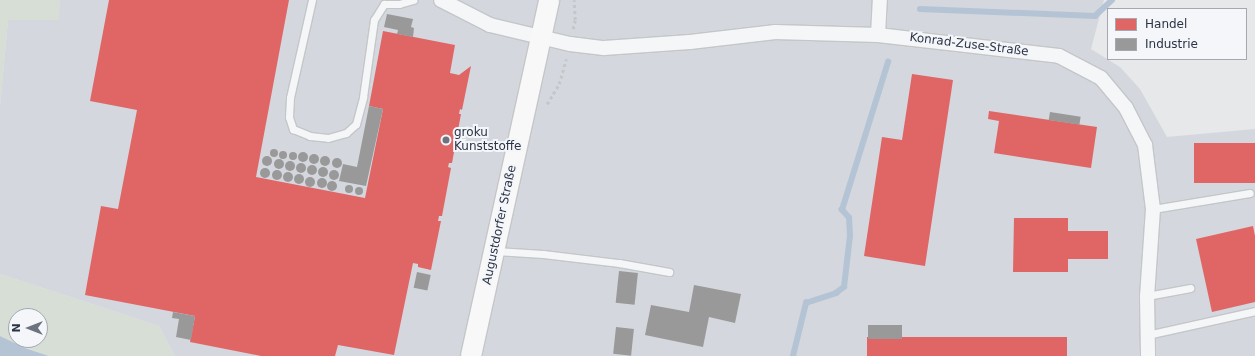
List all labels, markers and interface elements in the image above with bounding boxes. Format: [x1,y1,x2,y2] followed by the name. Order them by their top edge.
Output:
[1107,8,1247,60] legend
[1145,17,1187,31] text: Handel
[909,31,1029,59] street label: Konrad-Zuse-Straße
[1145,37,1198,51] text: Industrie
[454,126,521,154] place label: groku Kunststoffe
[441,135,451,145] marker: groku Kunststoffe
[480,164,520,286] street label: Augustdorfer Straße
[8,308,48,348] north arrow
[10,323,23,333] text: N

